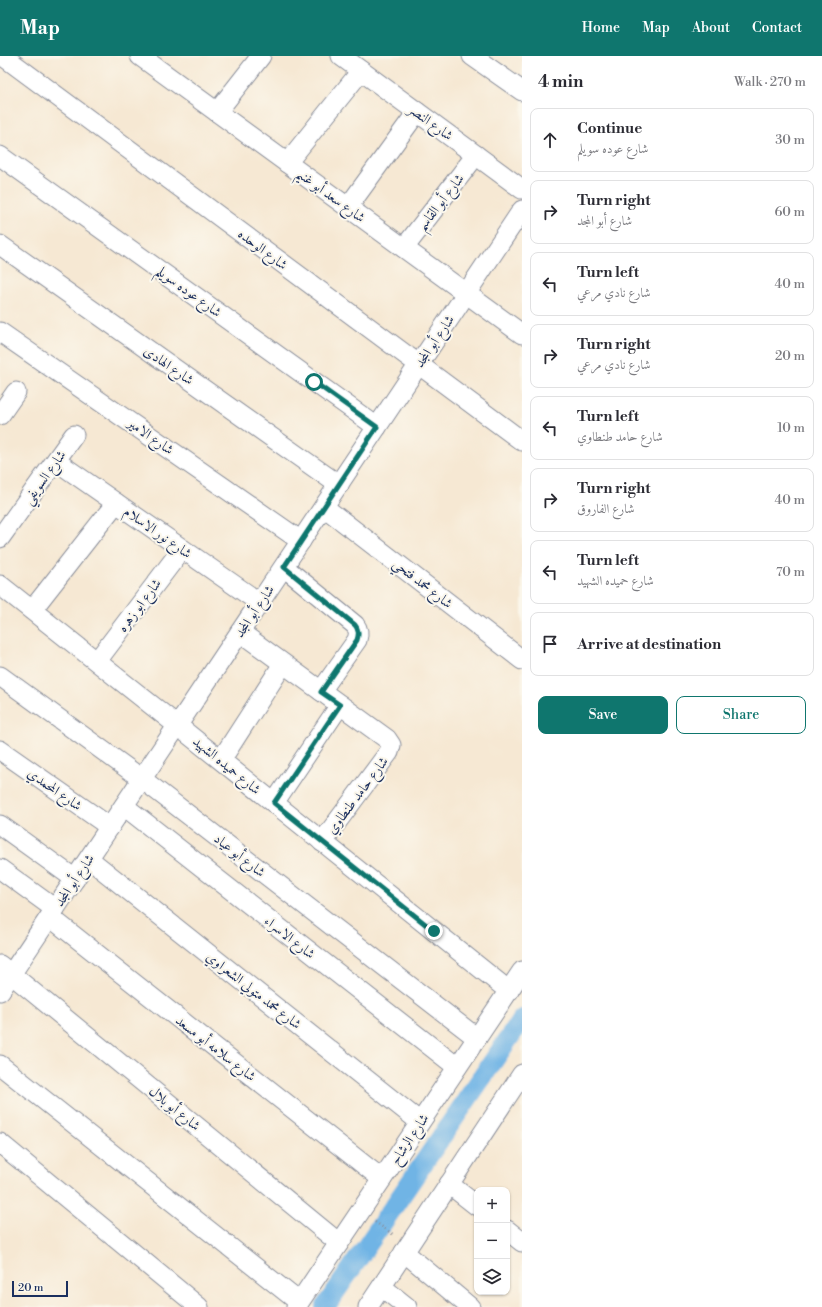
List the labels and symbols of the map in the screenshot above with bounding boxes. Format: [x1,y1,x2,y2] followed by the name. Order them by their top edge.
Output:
[402,99,456,147] street label: شارع النصر
[290,163,370,230] street label: شارع سعد أبو غنيم
[411,169,472,237] street label: شارع أبو القاسم
[233,225,291,276] street label: شارع الوحده
[149,262,225,326] street label: شارع عوده سويلم
[409,311,461,372] street label: شارع أبو المجد
[139,342,197,391] street label: شارع الهادى
[305,373,323,391] route start
[121,413,177,461] street label: شارع الامير
[19,447,74,510] street label: شارع السويفي
[118,503,195,565] street label: شارع نور الاسلام
[387,555,456,615] street label: شارع محمد فتحي
[114,575,167,637] street label: شارع ابو زهره
[229,581,281,642] street label: شارع أبو المجد
[187,733,264,800] street label: شارع حميده الشهيد
[323,753,394,839] street label: شارع حامد طنطاوي
[22,764,85,817] street label: شارع المحمدي
[209,829,270,883] street label: شارع أبو عياد
[49,850,101,911] street label: شارع أبو المجد
[259,912,319,965] street label: شارع الاسراء
[425,922,443,940] route end
[201,948,305,1035] street label: شارع محمد متولي الشعراوي
[170,1010,260,1087] street label: شارع سلامه أبو مسعد
[144,1081,205,1137] street label: شارع أبو بلال
[386,1111,436,1170] street label: شارع الرشاح
[12,1279,68,1298] scale bar

